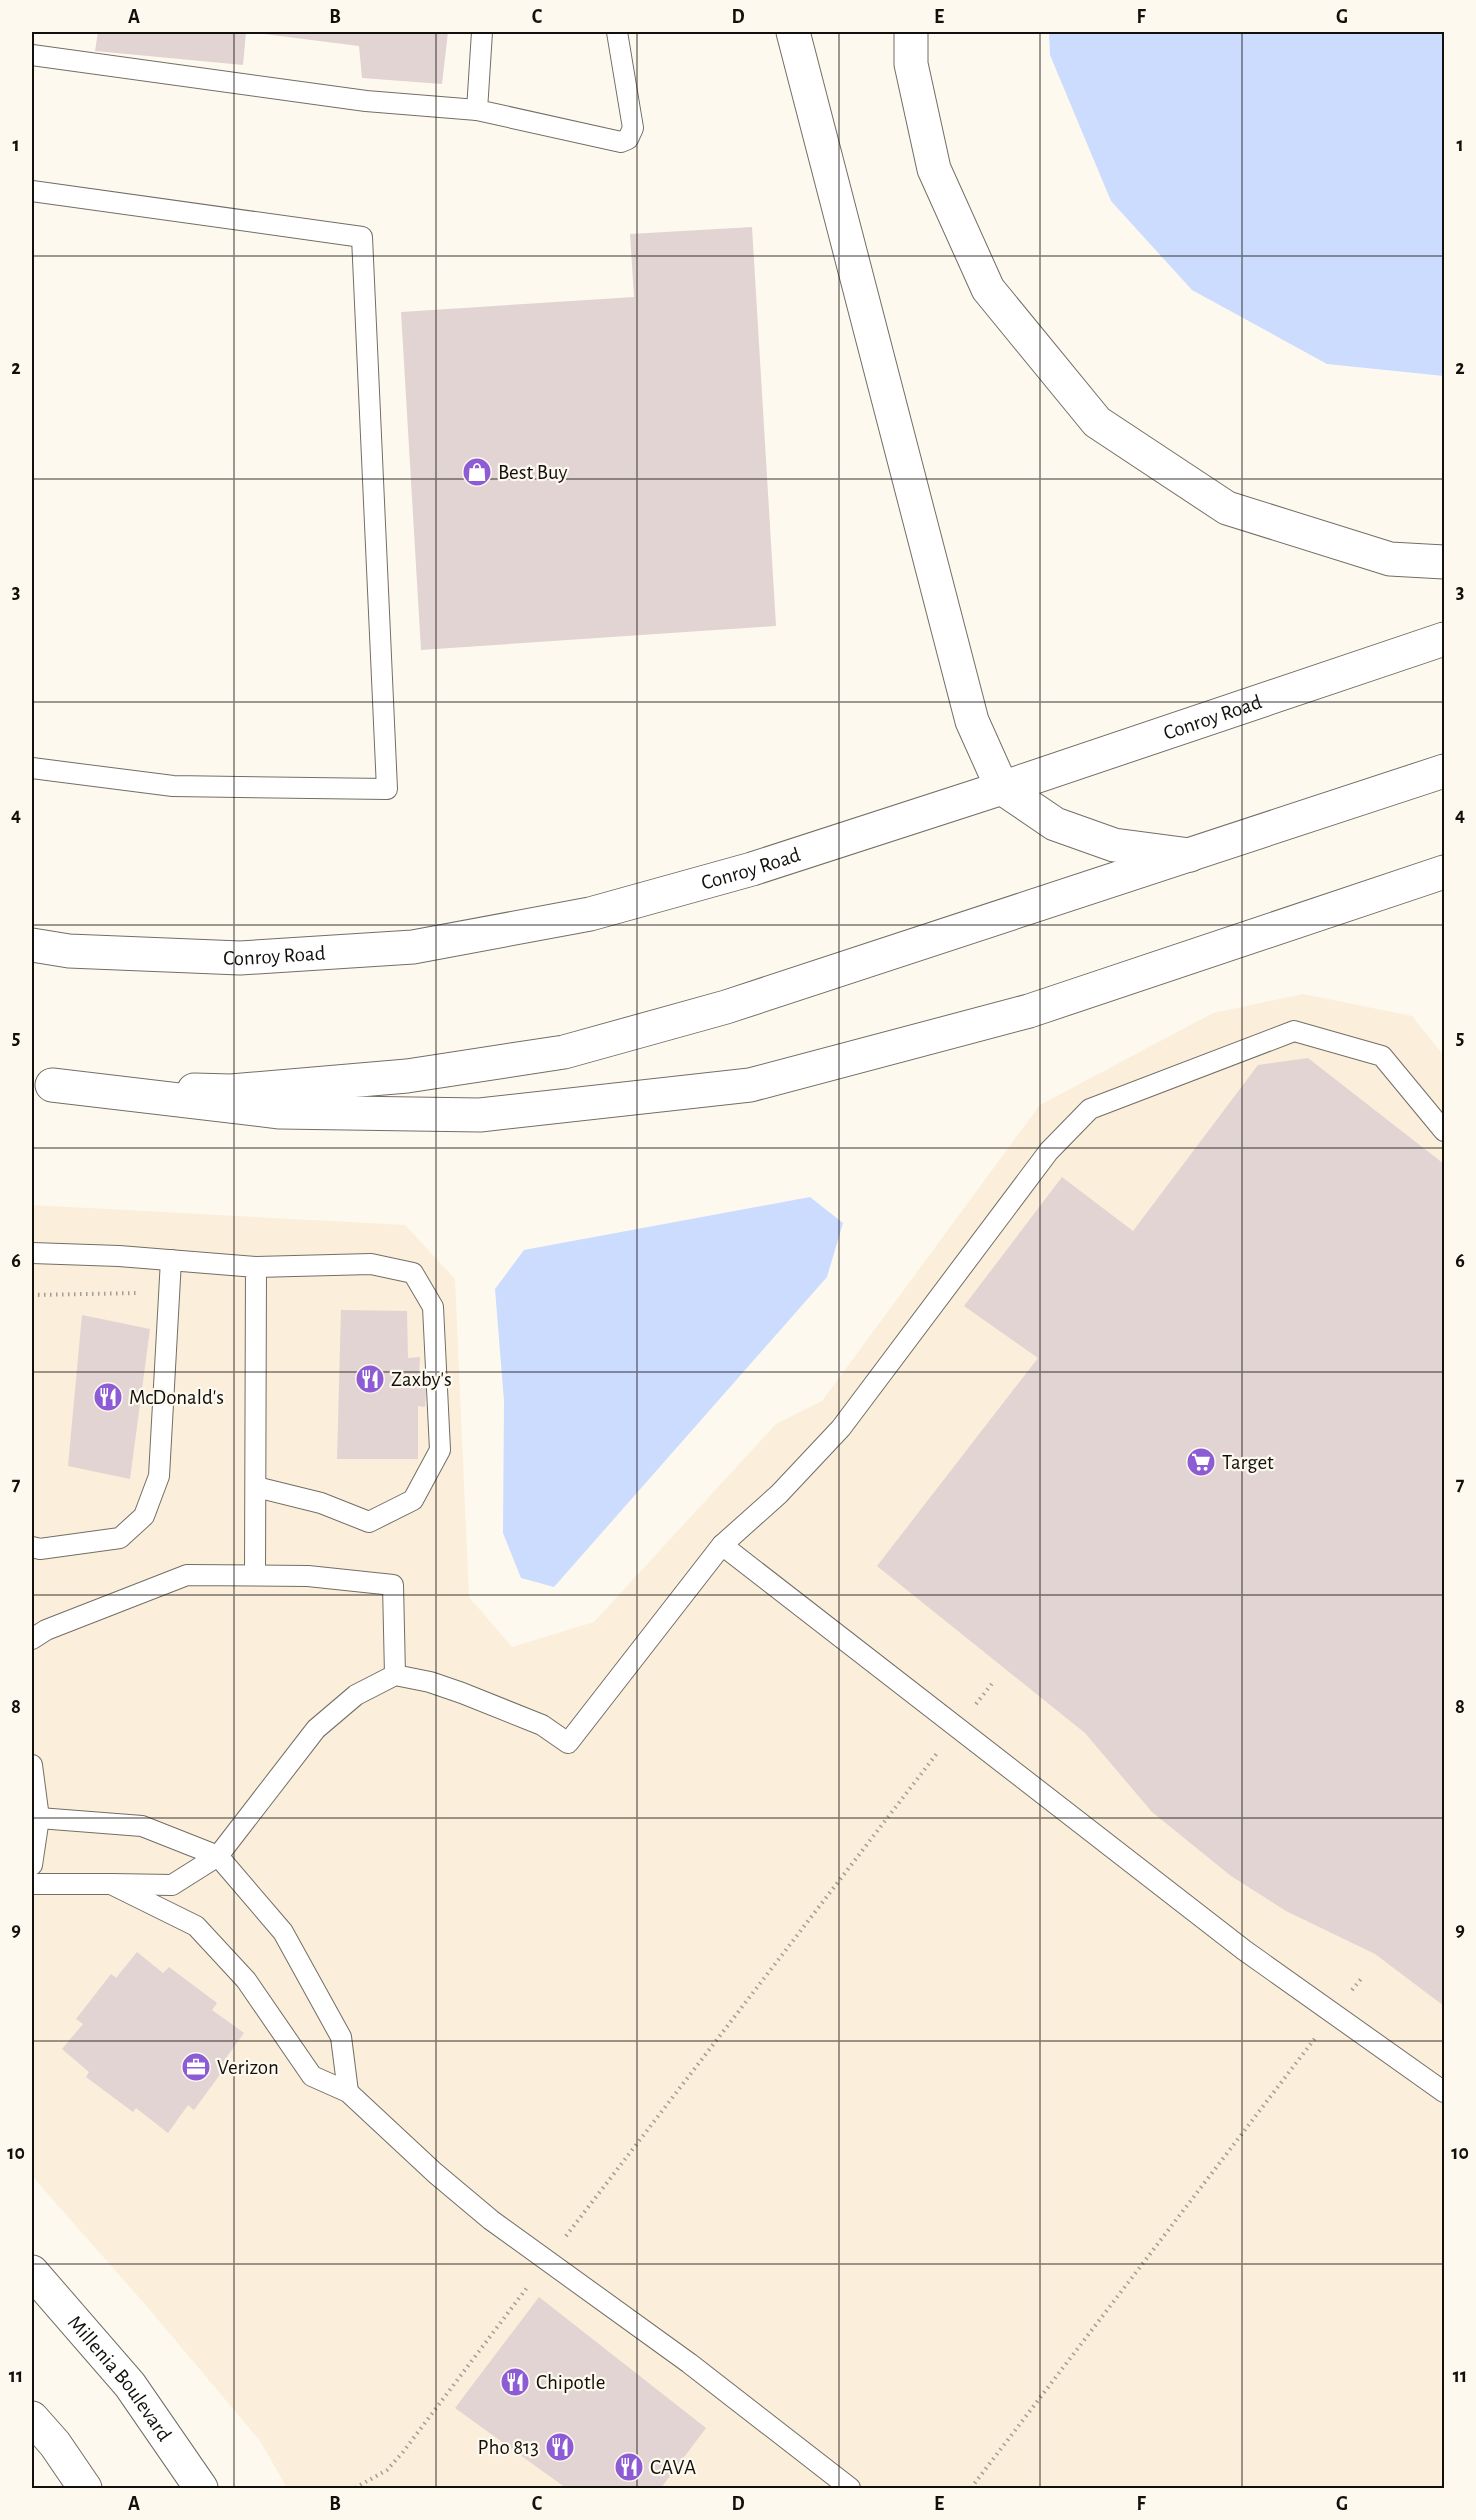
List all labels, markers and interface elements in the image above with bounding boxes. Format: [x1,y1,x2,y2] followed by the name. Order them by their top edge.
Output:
[128,7,140,27] text: A
[329,7,341,27] text: B
[532,7,543,27] text: C
[731,7,745,27] text: D
[934,7,944,27] text: E
[1136,7,1146,27] text: F
[1336,7,1348,27] text: G
[12,135,20,155] text: 1
[1456,135,1464,155] text: 1
[11,358,21,378] text: 2
[1455,358,1465,378] text: 2
[461,456,493,488] shop icon: Best Buy
[498,462,567,483] place label: Best Buy
[12,582,20,602] text: 3
[1456,582,1464,602] text: 3
[1161,691,1264,744] street label: Conroy Road
[11,805,21,825] text: 4
[1455,805,1465,825] text: 4
[699,844,803,894] street label: Conroy Road
[223,943,326,969] street label: Conroy Road
[12,1028,20,1048] text: 5
[1456,1028,1464,1048] text: 5
[11,1251,21,1271] text: 6
[1455,1251,1465,1271] text: 6
[354,1363,386,1395] restaurant icon: Zaxby's
[391,1369,452,1390] place label: Zaxby's
[92,1381,124,1413] restaurant icon: McDonald's
[129,1387,224,1408] place label: McDonald's
[1185,1446,1217,1478] supermarket icon: Target
[1222,1452,1274,1473] place label: Target
[12,1474,21,1494] text: 7
[1456,1474,1465,1494] text: 7
[11,1697,21,1717] text: 8
[1455,1697,1465,1717] text: 8
[11,1920,21,1940] text: 9
[1455,1920,1465,1940] text: 9
[180,2051,212,2083] office icon: Verizon
[217,2057,279,2078] place label: Verizon
[7,2143,25,2163] text: 10
[1451,2143,1469,2163] text: 10
[64,2312,175,2445] street label: Millenia Boulevard
[9,2366,23,2386] text: 11
[499,2366,531,2398] restaurant icon: Chipotle
[1453,2366,1467,2386] text: 11
[536,2372,606,2393] place label: Chipotle
[544,2431,576,2463] restaurant icon: Pho 813
[478,2437,539,2458] place label: Pho 813
[613,2451,645,2483] restaurant icon: CAVA
[650,2457,696,2478] place label: CAVA
[128,2494,140,2514] text: A
[329,2494,341,2514] text: B
[532,2494,543,2514] text: C
[731,2494,745,2514] text: D
[934,2494,944,2514] text: E
[1136,2494,1146,2514] text: F
[1336,2494,1348,2514] text: G

